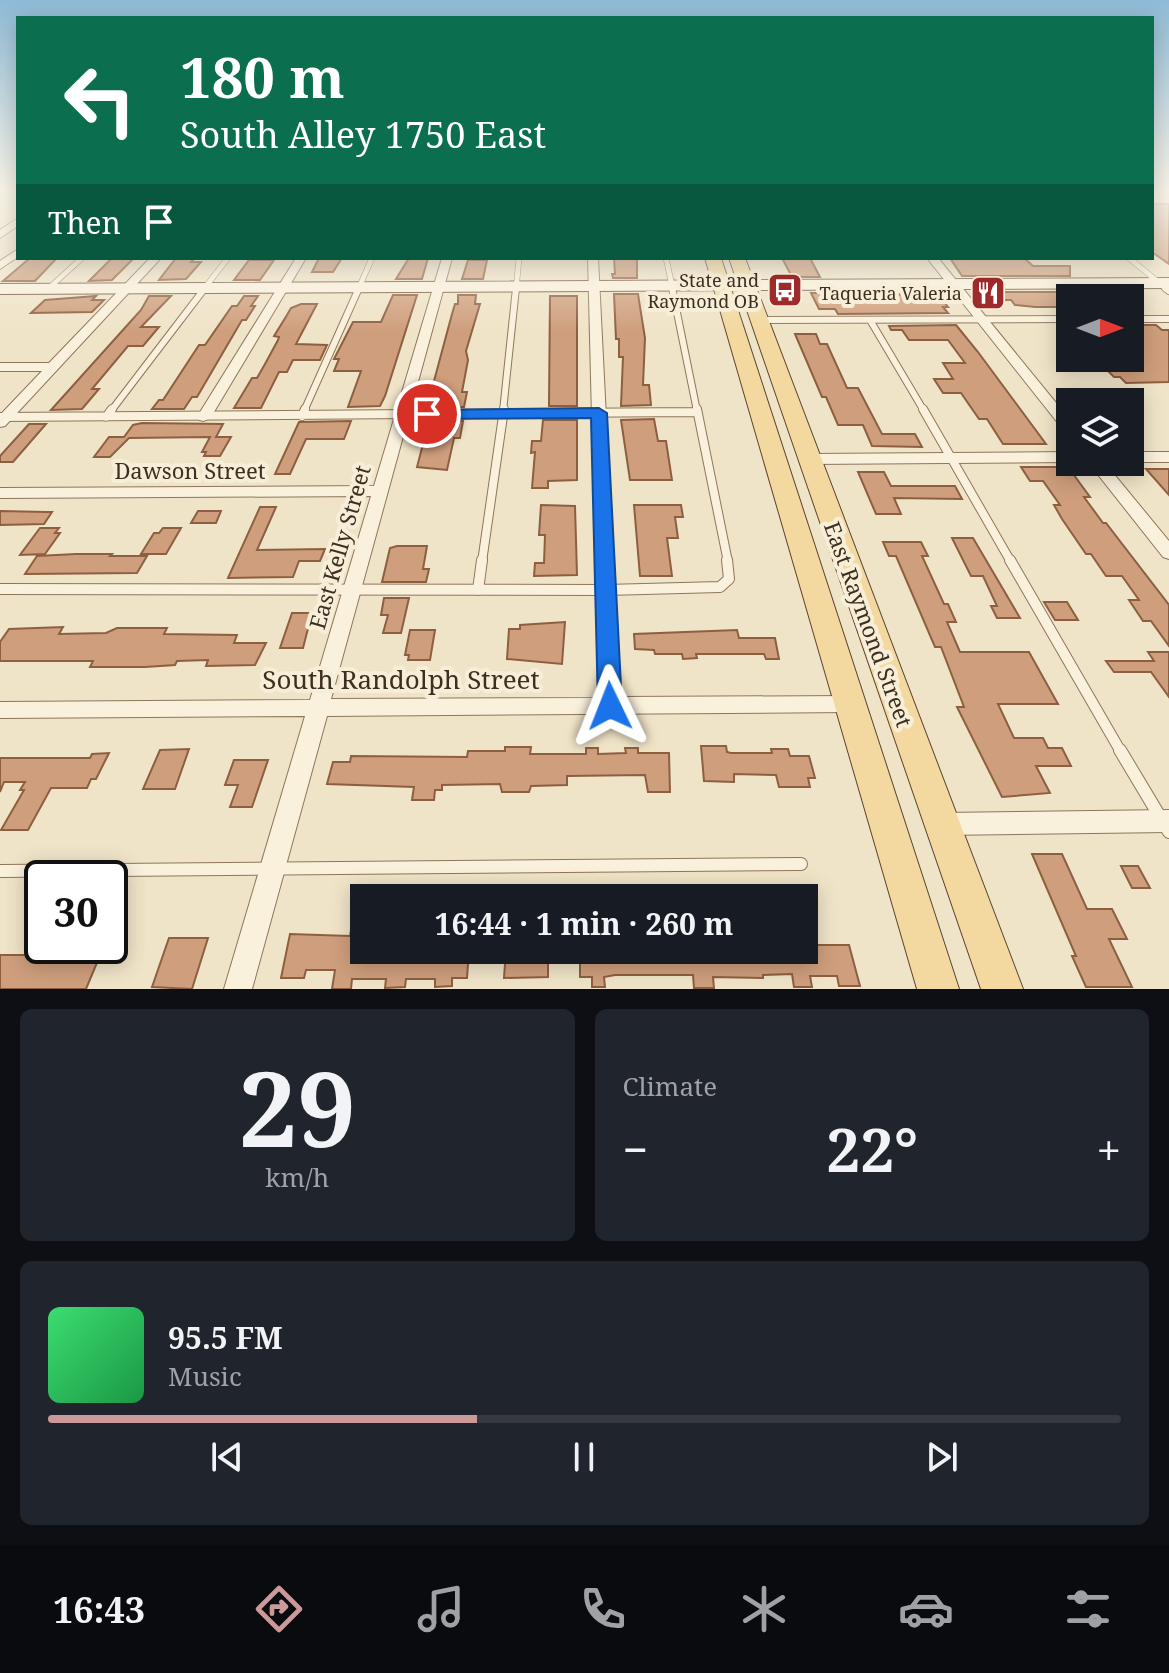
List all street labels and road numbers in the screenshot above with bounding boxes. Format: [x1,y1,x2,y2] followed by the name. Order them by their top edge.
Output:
[114,455,266,485] street label: Dawson Street
[301,461,377,633] street label: East Kelly Street
[818,517,920,731] street label: East Raymond Street
[262,661,540,697] street label: South Randolph Street

